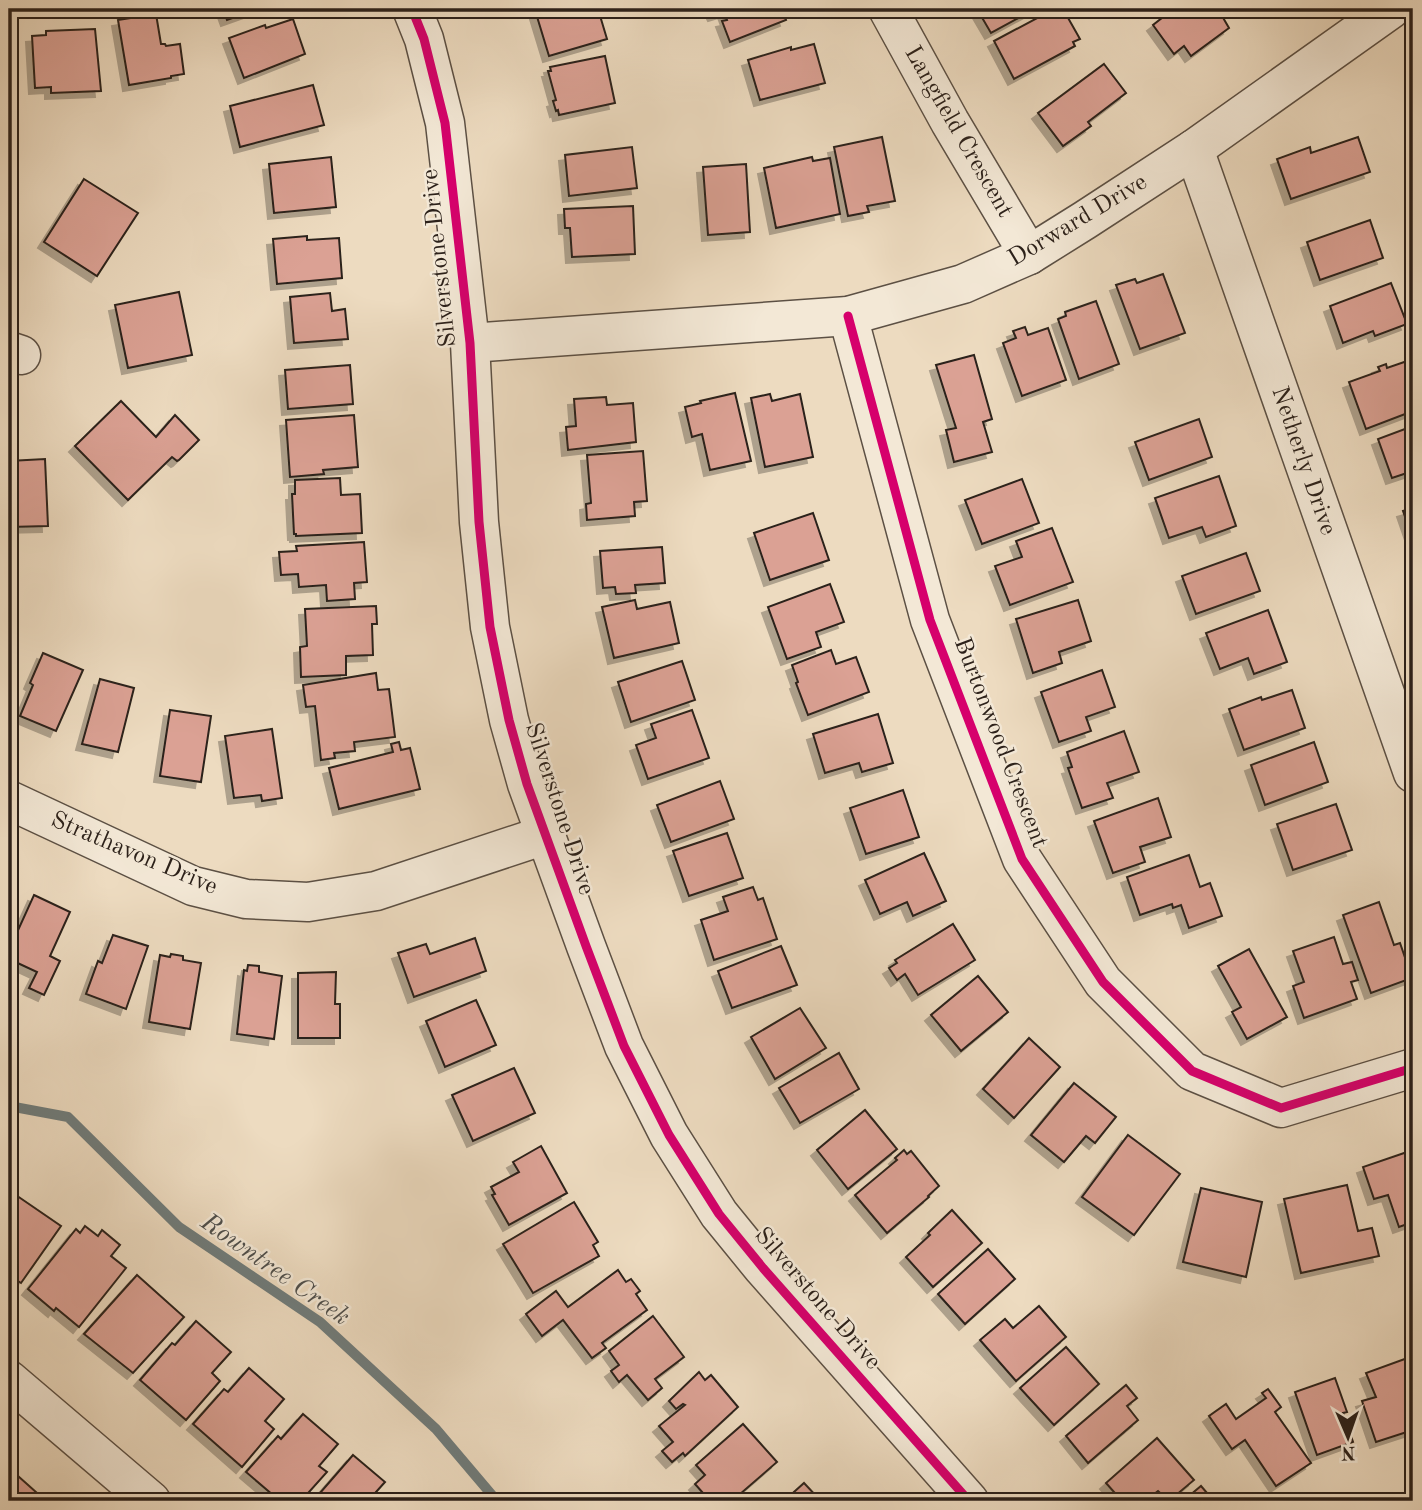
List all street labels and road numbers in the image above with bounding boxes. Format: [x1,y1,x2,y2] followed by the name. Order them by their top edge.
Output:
[899,42,1017,222] street label: Langfield Crescent
[419,168,461,348] street label: Silverstone Drive
[1005,170,1151,272] street label: Dorward Drive
[1266,384,1340,538] street label: Netherly Drive
[949,634,1051,852] street label: Burtonwood Crescent
[520,720,598,898] street label: Silverstone Drive
[47,808,221,900] street label: Strathavon Drive
[749,1223,885,1375] street label: Silverstone Drive

